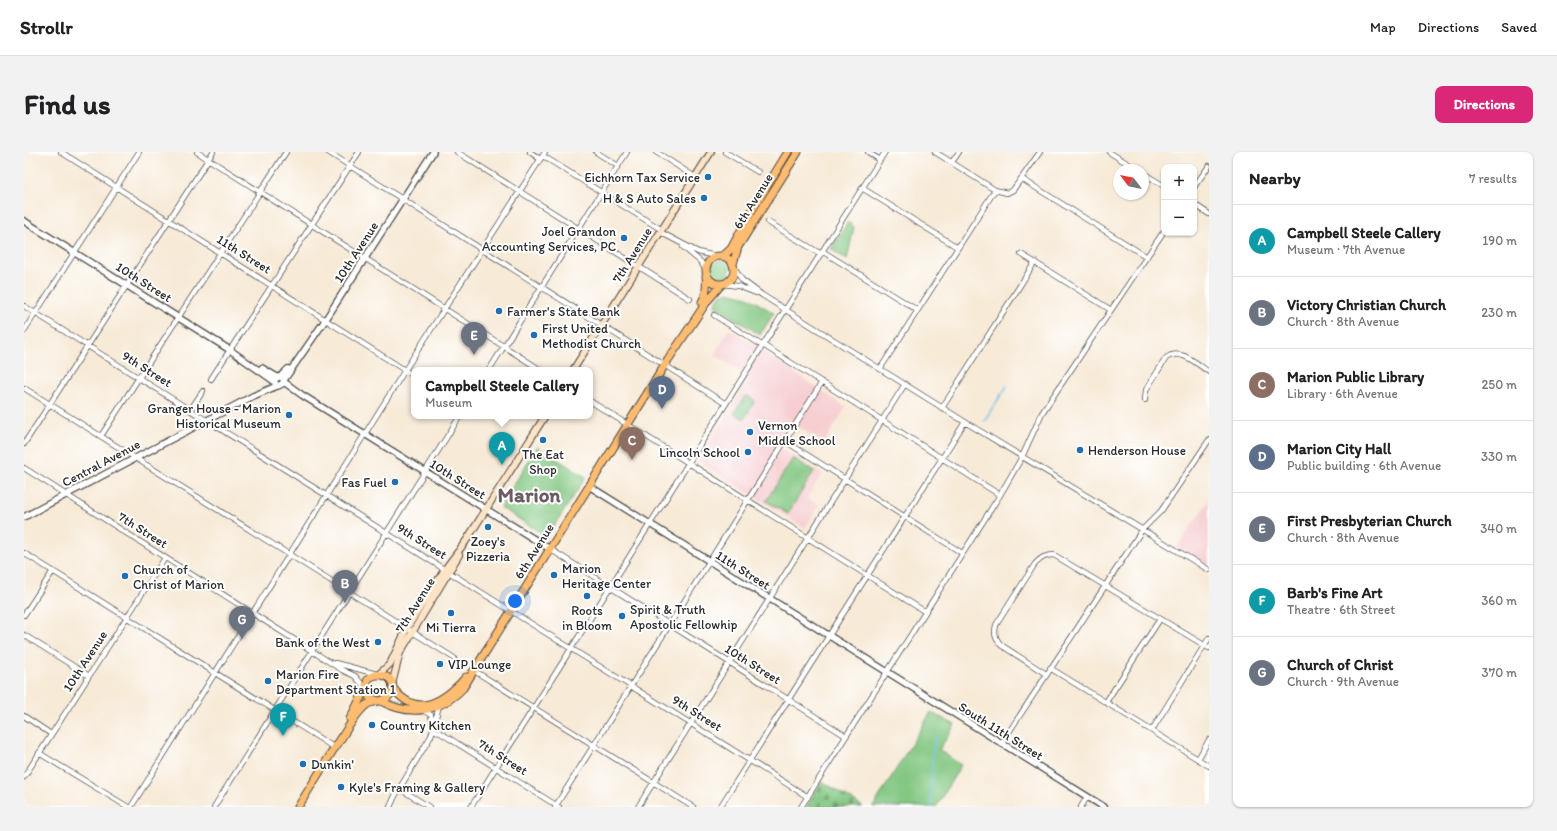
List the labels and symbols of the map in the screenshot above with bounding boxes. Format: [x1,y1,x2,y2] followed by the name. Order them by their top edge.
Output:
[1113,164,1149,200] north arrow
[584,170,700,185] place label: Eichhorn Tax Service
[730,170,776,232] street label: 6th Avenue
[703,172,713,182] marker: Eichhorn Tax Service
[603,191,696,206] place label: H & S Auto Sales
[699,193,709,203] marker: H & S Auto Sales
[331,219,381,285] street label: 10th Avenue
[482,224,616,254] place label: Joel Grandon Accounting Services, PC
[609,225,655,285] street label: 7th Avenue
[214,231,274,277] street label: 11th Street
[619,233,629,243] marker: Joel Grandon Accounting Services, PC
[113,259,175,305] street label: 10th Street
[507,304,620,319] place label: Farmer's State Bank
[494,306,504,316] marker: Farmer's State Bank
[542,321,641,351] place label: First United Methodist Church
[461,322,487,355] pin: E
[529,330,539,340] marker: First United Methodist Church
[119,348,175,390] street label: 9th Street
[649,376,675,409] pin: D
[147,401,281,431] place label: Granger House - Marion Historical Museum
[284,410,294,420] marker: Granger House - Marion Historical Museum
[758,418,836,448] place label: Vernon Middle School
[619,427,645,460] pin: C
[745,427,755,437] marker: Vernon Middle School
[489,432,515,465] pin: A
[538,435,548,445] marker: The Eat Shop
[59,436,143,490] street label: Central Avenue
[1088,443,1186,458] place label: Henderson House
[659,445,740,460] place label: Lincoln School
[1075,445,1085,455] marker: Henderson House
[522,447,564,477] place label: The Eat Shop
[743,447,753,457] marker: Lincoln School
[427,456,489,502] street label: 10th Street
[342,475,387,490] place label: Fas Fuel
[390,477,400,487] marker: Fas Fuel
[497,482,561,507] district label: Marion
[115,509,171,551] street label: 7th Street
[394,520,450,562] street label: 9th Street
[511,520,557,582] street label: 6th Avenue
[483,522,493,532] marker: Zoey's Pizzeria
[466,534,510,564] place label: Zoey's Pizzeria
[713,547,773,593] street label: 11th Street
[562,561,652,591] place label: Marion Heritage Center
[133,562,225,592] place label: Church of Christ of Marion
[332,570,358,603] pin: B
[549,570,559,580] marker: Marion Heritage Center
[120,571,130,581] marker: Church of Christ of Marion
[392,575,438,635] street label: 7th Avenue
[505,591,525,611] your location
[582,591,592,601] marker: Roots in Bloom
[630,602,737,632] place label: Spirit & Truth Apostolic Fellowhip
[562,603,612,633] place label: Roots in Bloom
[229,606,255,639] pin: G
[446,608,456,618] marker: Mi Tierra
[617,611,627,621] marker: Spirit & Truth Apostolic Fellowhip
[426,620,476,635] place label: Mi Tierra
[60,628,110,694] street label: 10th Avenue
[275,635,370,650] place label: Bank of the West
[373,637,383,647] marker: Bank of the West
[722,641,784,687] street label: 10th Street
[448,657,511,672] place label: VIP Lounge
[435,659,445,669] marker: VIP Lounge
[276,667,396,697] place label: Marion Fire Department Station 1
[263,676,273,686] marker: Marion Fire Department Station 1
[669,692,725,734] street label: 9th Street
[956,699,1046,763] street label: South 11th Street
[270,703,296,736] pin: F
[380,718,471,733] place label: Country Kitchen
[367,720,377,730] marker: Country Kitchen
[475,736,531,778] street label: 7th Street
[311,757,354,772] place label: Dunkin'
[298,759,308,769] marker: Dunkin'
[349,780,485,795] place label: Kyle's Framing & Gallery
[336,782,346,792] marker: Kyle's Framing & Gallery

